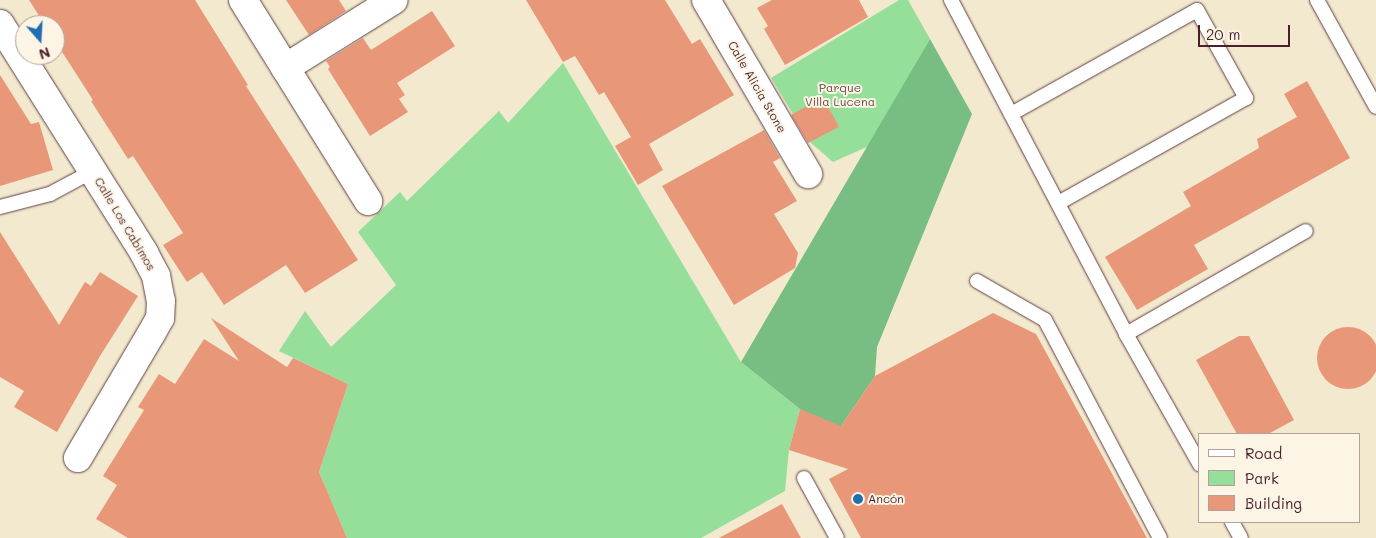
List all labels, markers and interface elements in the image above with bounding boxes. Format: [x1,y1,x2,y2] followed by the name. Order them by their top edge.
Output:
[15,15,65,65] north arrow
[1201,15,1294,47] scale bar
[1206,24,1240,44] text: 20 m
[725,39,789,135] street label: Calle Alicia Stone
[37,43,53,64] text: N
[805,81,875,109] park label: Parque Villa Lucena
[91,175,159,273] street label: Calle Los Cabimos
[1198,433,1361,523] legend
[1245,443,1282,463] text: Road
[1245,468,1279,488] text: Park
[868,492,904,506] place label: Ancón
[852,493,864,505] marker: Ancón
[1245,493,1302,513] text: Building

